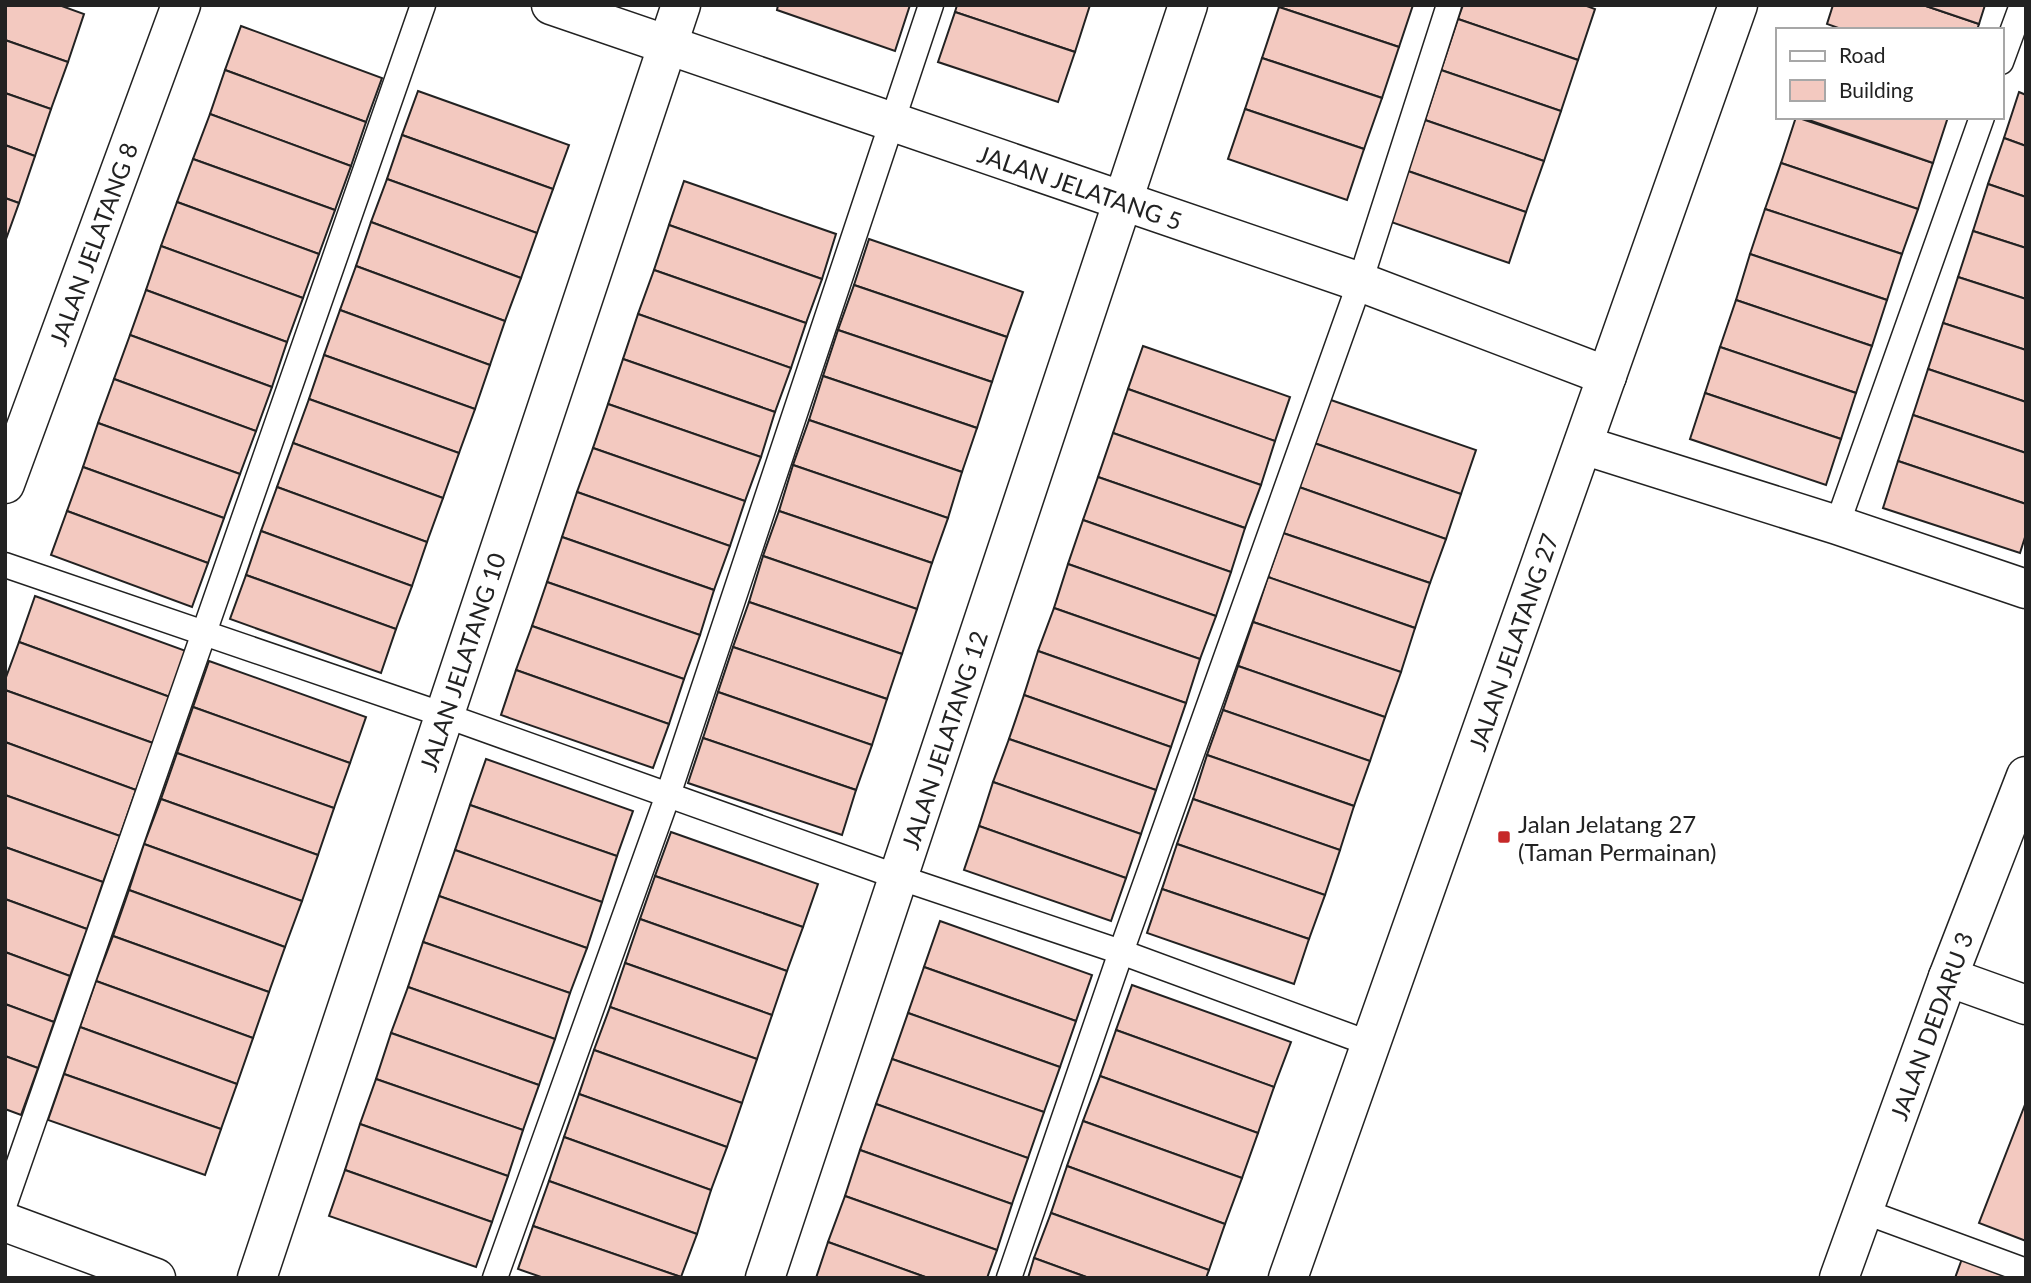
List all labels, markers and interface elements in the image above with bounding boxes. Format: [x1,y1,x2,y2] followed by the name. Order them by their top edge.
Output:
[1776,28,2003,119] legend
[1839,42,1886,67] text: Road
[1839,77,1914,102] text: Building
[43,138,143,350] street label: JALAN JELATANG 8
[974,138,1186,236] street label: JALAN JELATANG 5
[1462,530,1564,754] street label: JALAN JELATANG 27
[413,549,511,775] street label: JALAN JELATANG 10
[895,627,993,853] street label: JALAN JELATANG 12
[1518,809,1716,866] place label: Jalan Jelatang 27 (Taman Permainan)
[1496,829,1512,845] marker: Jalan Jelatang 27 (Taman Permainan)
[1884,928,1978,1124] street label: JALAN DEDARU 3

